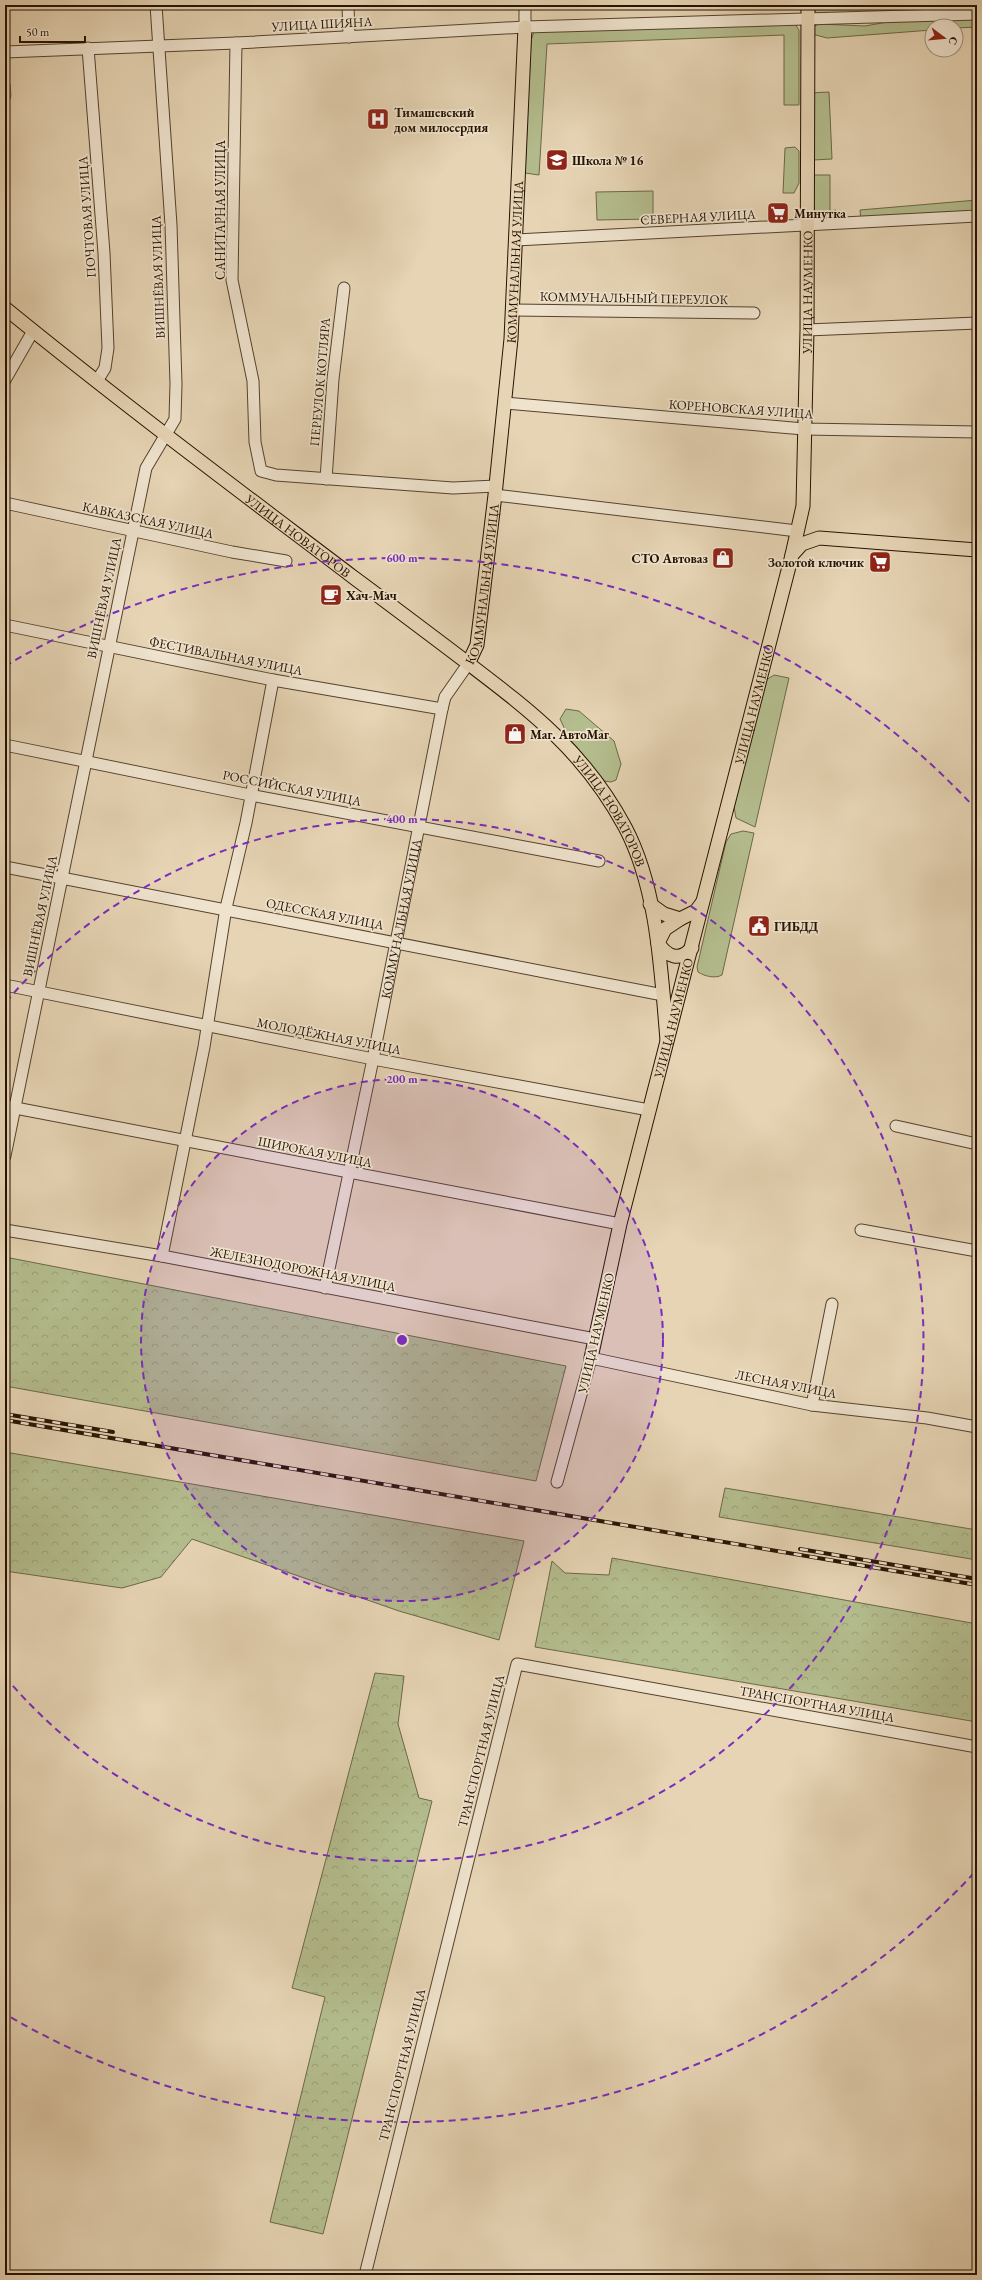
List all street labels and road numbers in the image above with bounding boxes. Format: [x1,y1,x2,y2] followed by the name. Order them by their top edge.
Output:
[270,13,374,35] street label: УЛИЦА ШИЯНА
[212,139,229,280] street label: САНИТАРНАЯ УЛИЦА
[74,155,100,278] street label: ПОЧТОВАЯ УЛИЦА
[502,179,527,344] street label: КОММУНАЛЬНАЯ УЛИЦА
[640,205,757,229] street label: СЕВЕРНАЯ УЛИЦА
[147,214,169,339] street label: ВИШНЁВАЯ УЛИЦА
[798,231,816,355] street label: УЛИЦА НАУМЕНКО
[540,288,729,308] street label: КОММУНАЛЬНЫЙ ПЕРЕУЛОК
[306,316,334,447] street label: ПЕРЕУЛОК КОТЛЯРА
[668,395,815,423] street label: КОРЕНОВСКАЯ УЛИЦА
[241,490,354,581] street label: УЛИЦА НОВАТОРОВ
[81,498,216,542] street label: КАВКАЗСКАЯ УЛИЦА
[461,502,503,667] street label: КОММУНАЛЬНАЯ УЛИЦА
[83,535,125,660] street label: ВИШНЁВАЯ УЛИЦА
[148,633,305,679] street label: ФЕСТИВАЛЬНАЯ УЛИЦА
[730,642,777,767] street label: УЛИЦА НАУМЕНКО
[569,751,650,869] street label: УЛИЦА НОВАТОРОВ
[221,766,364,810] street label: РОССИЙСКАЯ УЛИЦА
[377,836,425,1000] street label: КОММУНАЛЬНАЯ УЛИЦА
[19,853,61,978] street label: ВИШНЁВАЯ УЛИЦА
[265,894,386,934] street label: ОДЕССКАЯ УЛИЦА
[649,956,697,1081] street label: УЛИЦА НАУМЕНКО
[256,1014,403,1059] street label: МОЛОДЁЖНАЯ УЛИЦА
[256,1133,375,1172] street label: ШИРОКАЯ УЛИЦА
[208,1242,398,1296] street label: ЖЕЛЕЗНОДОРОЖНАЯ УЛИЦА
[574,1271,618,1396] street label: УЛИЦА НАУМЕНКО
[734,1366,839,1402] street label: ЛЕСНАЯ УЛИЦА
[454,1672,508,1829] street label: ТРАНСПОРТНАЯ УЛИЦА
[738,1682,897,1726] street label: ТРАНСПОРТНАЯ УЛИЦА
[375,1986,429,2143] street label: ТРАНСПОРТНАЯ УЛИЦА

